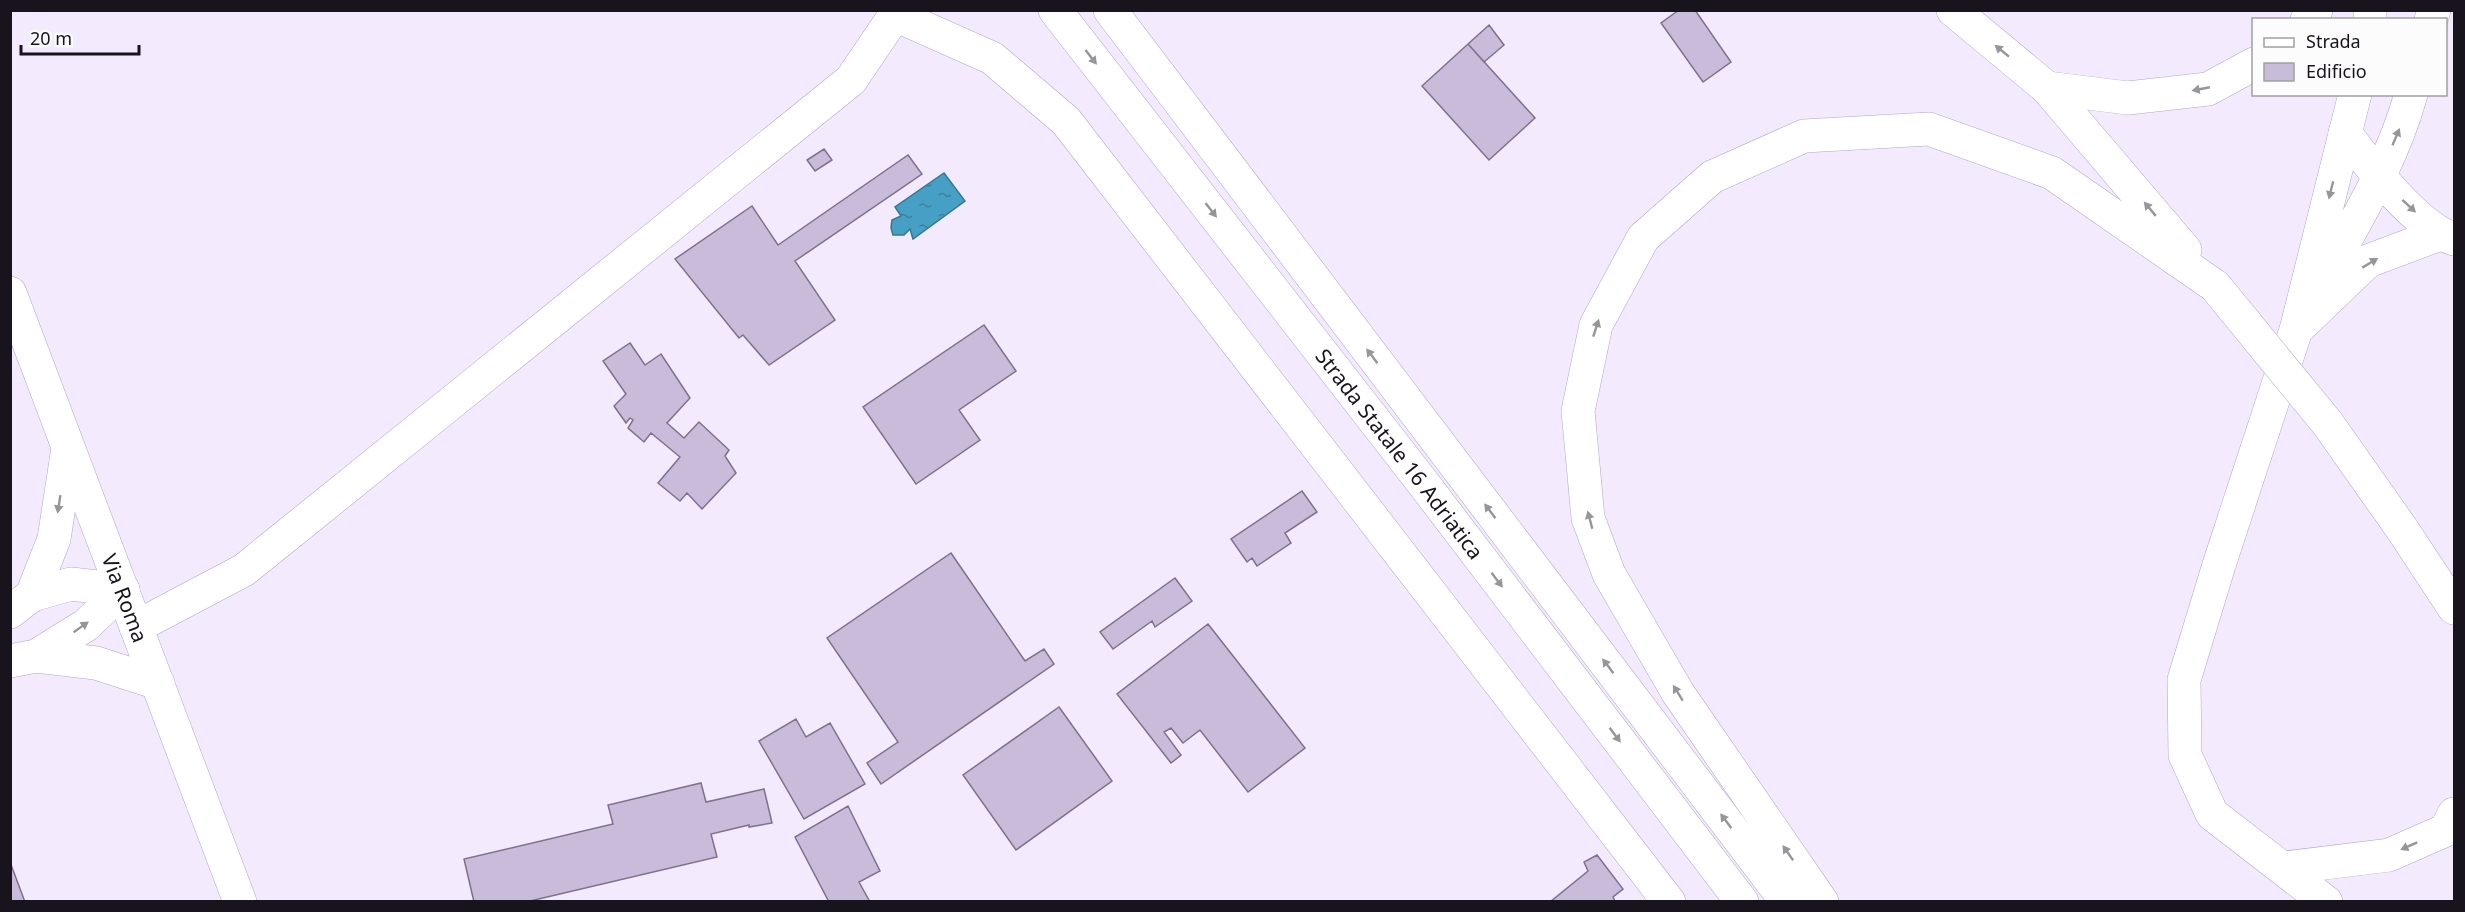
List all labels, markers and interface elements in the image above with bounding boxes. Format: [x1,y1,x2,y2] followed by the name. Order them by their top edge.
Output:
[21,18,140,56] scale bar
[2252,18,2447,96] legend
[30,26,72,50] text: 20 m
[2306,29,2361,53] text: Strada
[1995,45,2010,58] one-way arrow
[1084,49,1096,64] one-way arrow
[2306,59,2367,83] text: Edificio
[2191,85,2210,94] one-way arrow
[2391,127,2401,145] one-way arrow
[2326,181,2336,199] one-way arrow
[2402,199,2417,213] one-way arrow
[2144,202,2157,217] one-way arrow
[1204,203,1216,218] one-way arrow
[2362,257,2378,268] one-way arrow
[1592,319,1601,337] one-way arrow
[1310,343,1490,565] street label: Strada Statale 16 Adriatica
[1367,348,1379,363] one-way arrow
[55,495,64,514] one-way arrow
[1484,503,1496,519] one-way arrow
[1585,511,1594,529] one-way arrow
[96,550,155,646] street label: Via Roma
[1491,573,1503,588] one-way arrow
[73,622,89,633] one-way arrow
[1602,659,1614,675] one-way arrow
[1673,685,1684,701] one-way arrow
[1609,728,1621,743] one-way arrow
[1720,814,1732,830] one-way arrow
[2399,841,2417,851] one-way arrow
[1782,846,1794,862] one-way arrow

